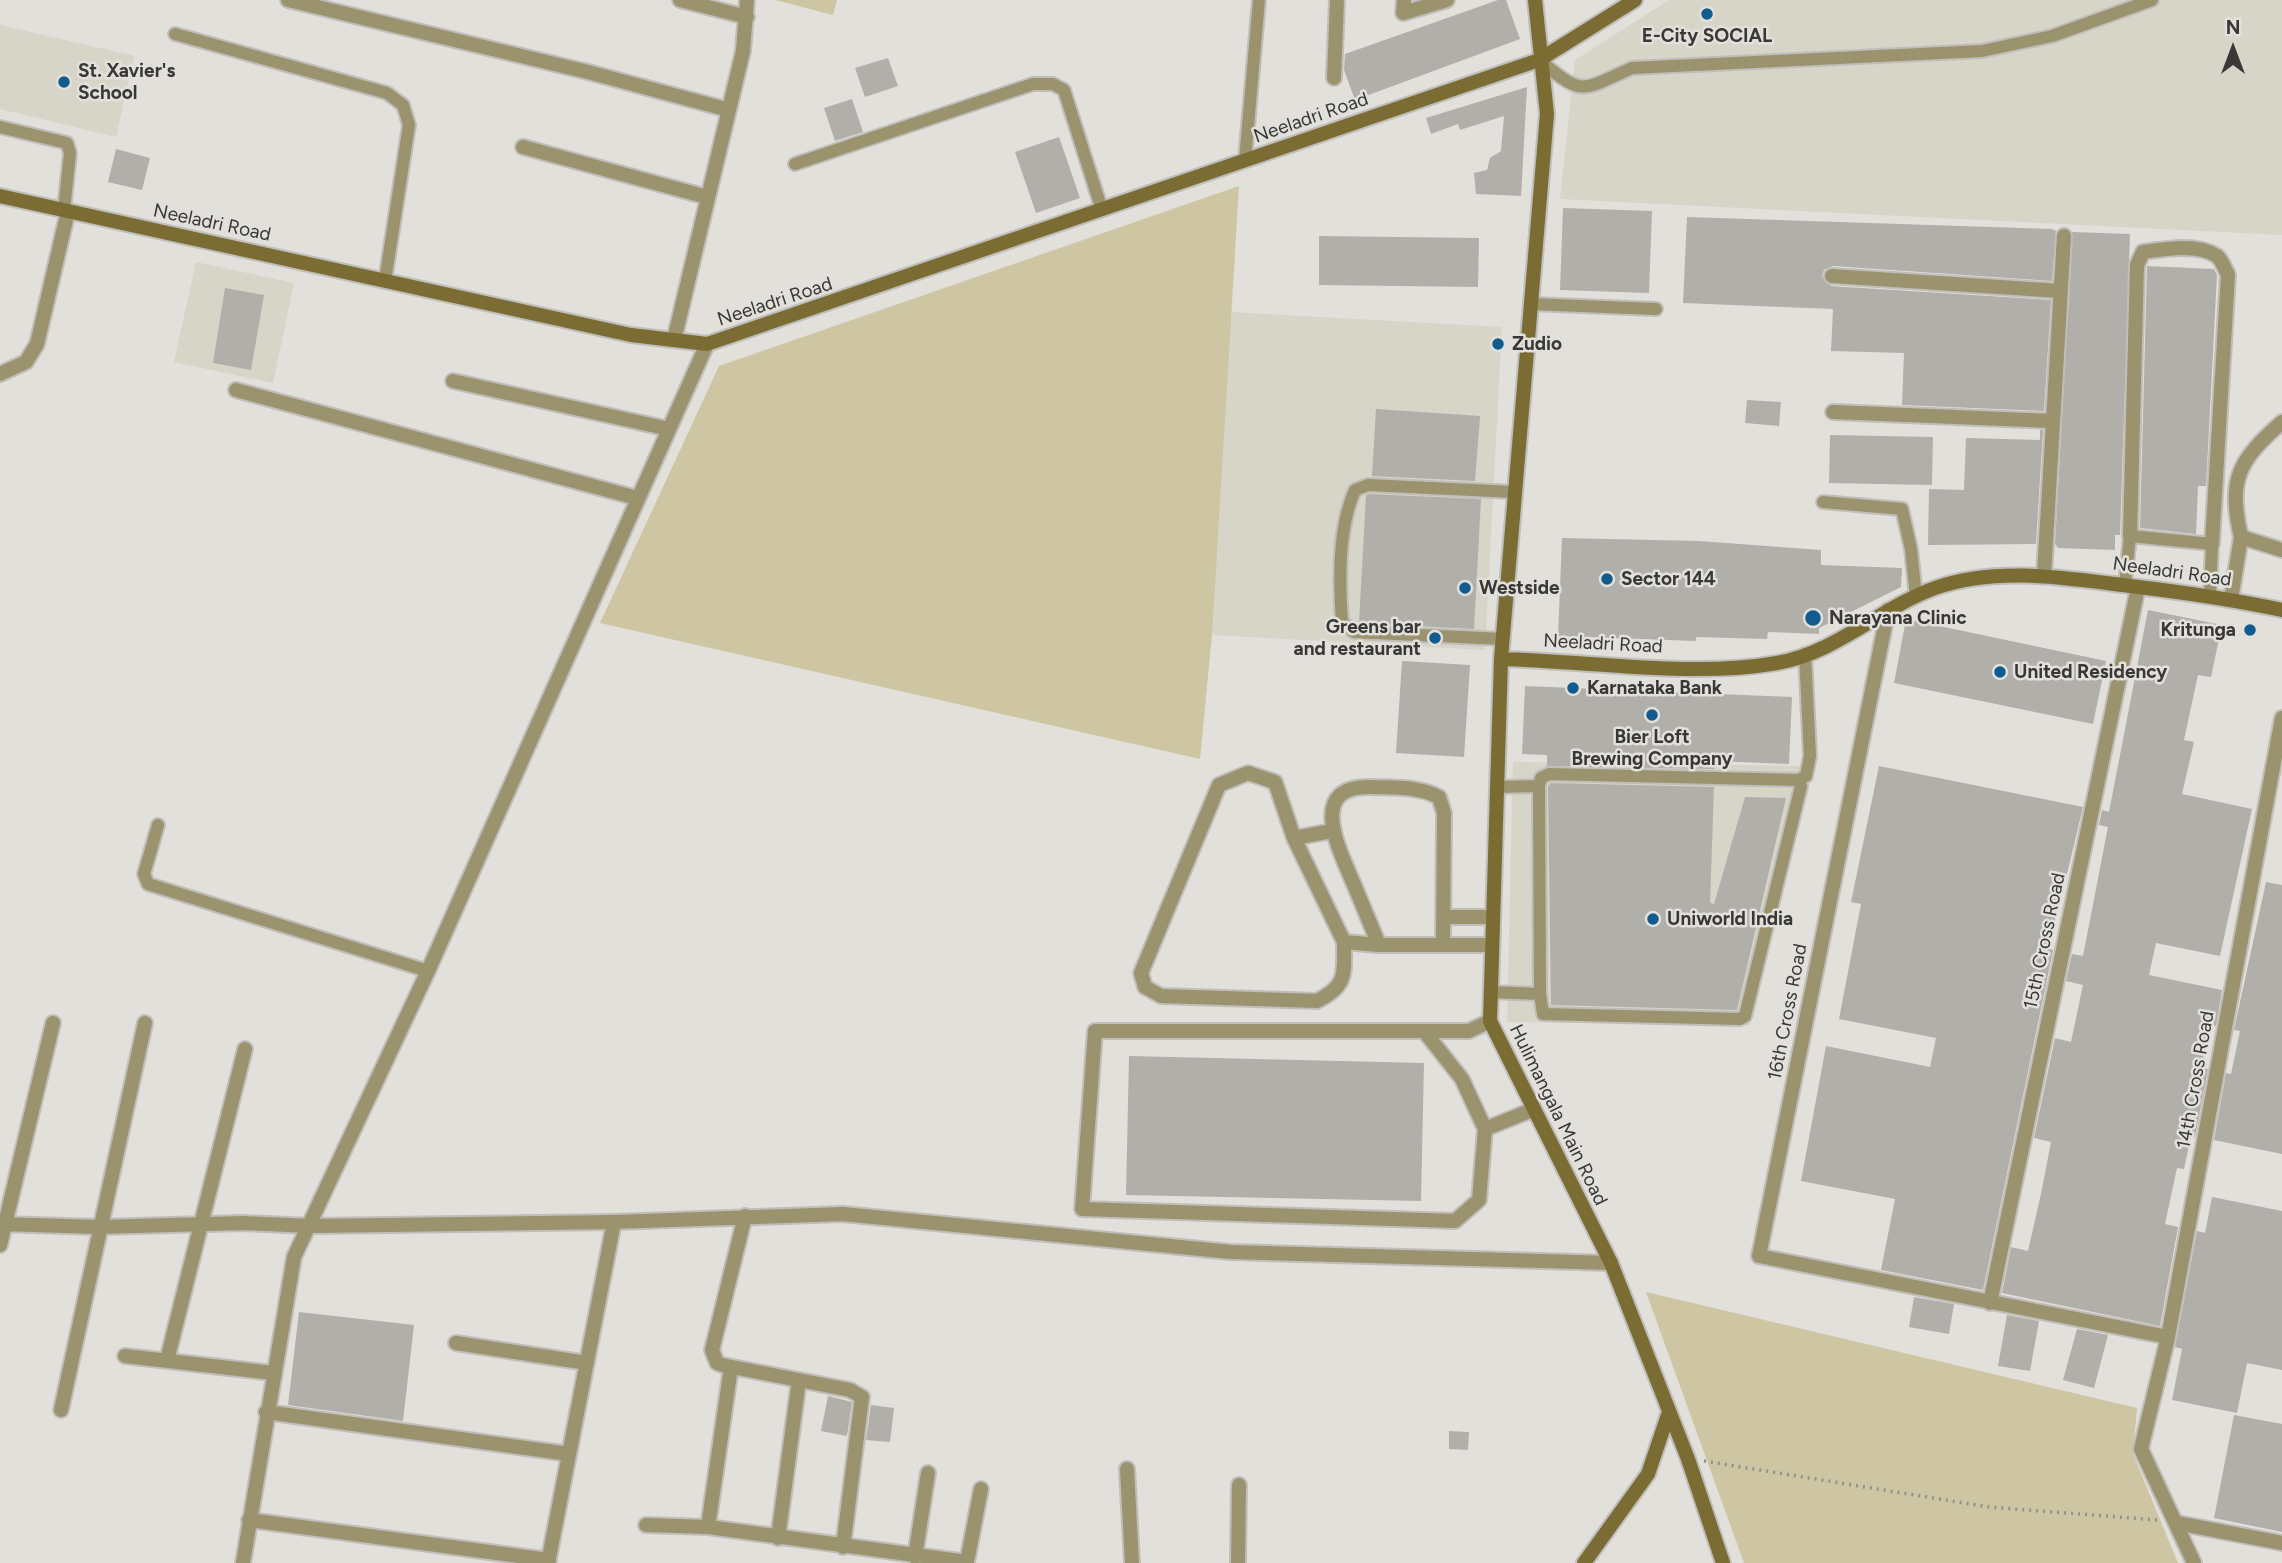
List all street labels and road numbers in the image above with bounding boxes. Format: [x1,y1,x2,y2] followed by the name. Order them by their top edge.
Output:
[1251,88,1371,148] street label: Neeladri Road
[151,199,273,247] street label: Neeladri Road
[715,273,835,331] street label: Neeladri Road
[2111,552,2233,592] street label: Neeladri Road
[1543,629,1663,659] street label: Neeladri Road
[2019,871,2071,1011] street label: 15th Cross Road
[1764,942,1812,1082] street label: 16th Cross Road
[2173,1009,2219,1151] street label: 14th Cross Road
[1504,1021,1612,1209] street label: Hulimangala Main Road

